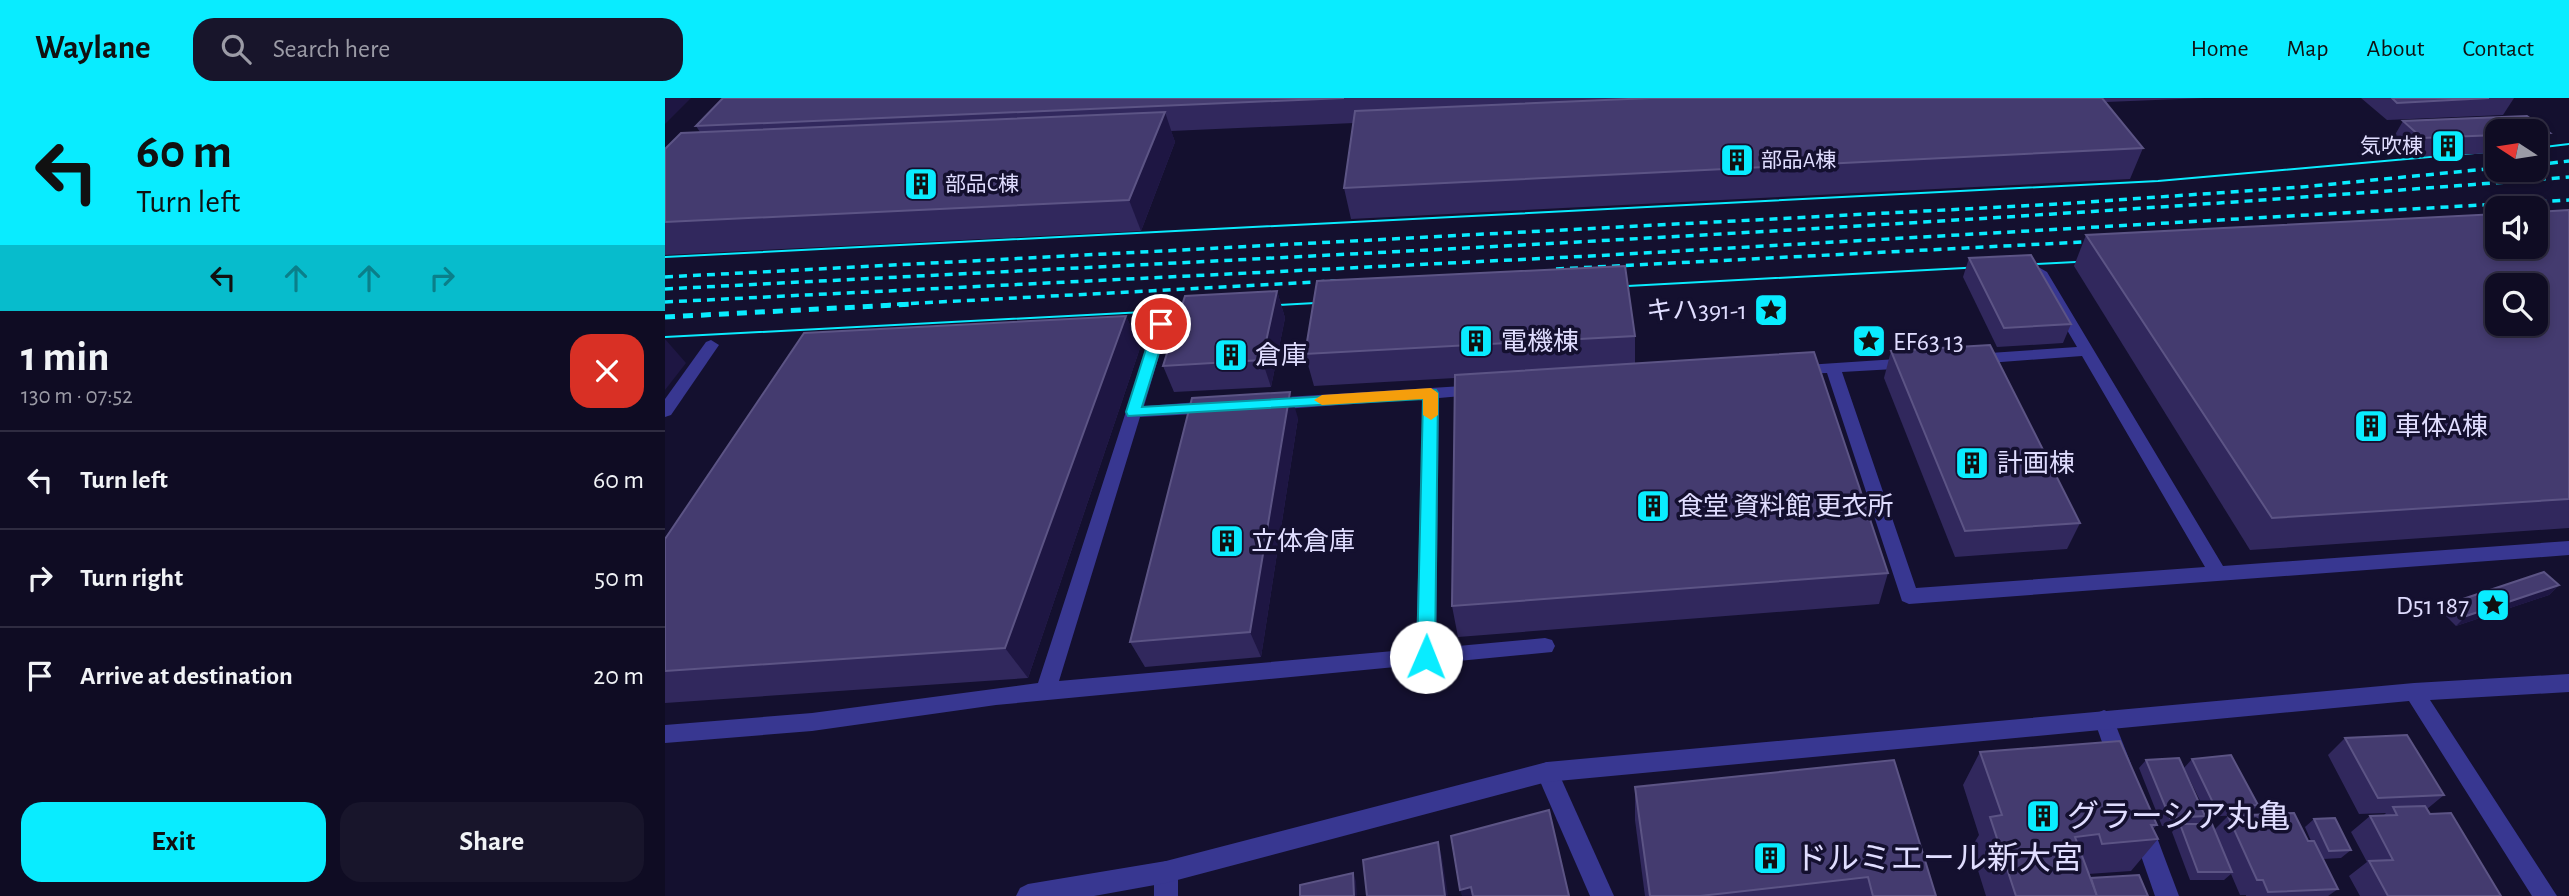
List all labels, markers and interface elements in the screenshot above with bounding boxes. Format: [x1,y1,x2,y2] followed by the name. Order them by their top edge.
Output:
[193,18,683,81] search box
[217,30,255,68] icon: search
[35,32,151,65] text: Waylane
[273,36,390,62] text: Search here
[2191,37,2249,61] text: Home
[2287,37,2329,61] text: Map
[2367,37,2424,61] text: About
[2462,37,2534,61] text: Contact
[2485,119,2548,182] north arrow
[2485,119,2548,336] map controls
[21,126,112,217] icon: left
[2429,127,2467,165] building icon: 気吹棟
[136,128,232,177] text: 60 m
[2360,135,2423,157] place label: 気吹棟
[1718,141,1756,179] building icon: 部品A棟
[1761,149,1836,171] place label: 部品A棟
[902,165,940,203] building icon: 部品C棟
[945,173,1019,195] place label: 部品C棟
[136,186,240,218] text: Turn left
[2485,196,2548,259] button: sound
[204,259,242,297] icon: left
[277,259,315,297] icon: ahead
[350,259,388,297] icon: ahead
[423,259,461,297] icon: right
[2485,273,2548,336] button: search
[1752,291,1790,329] place icon: キハ391-1
[1131,294,1191,354] pin
[1646,298,1747,324] place label: キハ391-1
[1142,305,1180,343] icon: arrive
[1457,322,1495,360] building icon: 電機棟
[1850,322,1888,360] place icon: EF63 13
[1501,328,1579,355] place label: 電機棟
[1893,329,1964,355] place label: EF63 13
[570,334,644,408] button: close
[21,336,110,378] text: 1 min
[1212,336,1250,374] building icon: 倉庫
[1255,341,1307,369] place label: 倉庫
[21,385,133,408] text: 130 m · 07:52
[2352,407,2390,445] building icon: 車体A棟
[2395,412,2488,440] place label: 車体A棟
[1953,444,1991,482] building icon: 計画棟
[1997,450,2075,477] place label: 計画棟
[21,461,59,499] icon: left
[80,467,168,493] text: Turn left
[593,467,644,493] text: 60 m
[1634,487,1672,525] building icon: 食堂 資料館 更衣所
[1677,492,1894,520] place label: 食堂 資料館 更衣所
[1208,522,1246,560] building icon: 立体倉庫
[1251,527,1355,555] place label: 立体倉庫
[21,559,59,597] icon: right
[80,565,183,591] text: Turn right
[594,565,644,591] text: 50 m
[2474,586,2512,624] place icon: D51 187
[2396,593,2469,619] place label: D51 187
[1389,620,1463,694] position arrow
[21,657,59,695] icon: arrive
[80,663,293,689] text: Arrive at destination
[593,663,644,689] text: 20 m
[2024,797,2062,835] building icon: グラーシア丸亀
[2067,800,2290,833] place label: グラーシア丸亀
[21,802,326,882] button: Exit
[340,802,644,882] button: Share
[1751,839,1789,877] building icon: ドルミエール新大宮
[1795,841,2083,875] place label: ドルミエール新大宮

